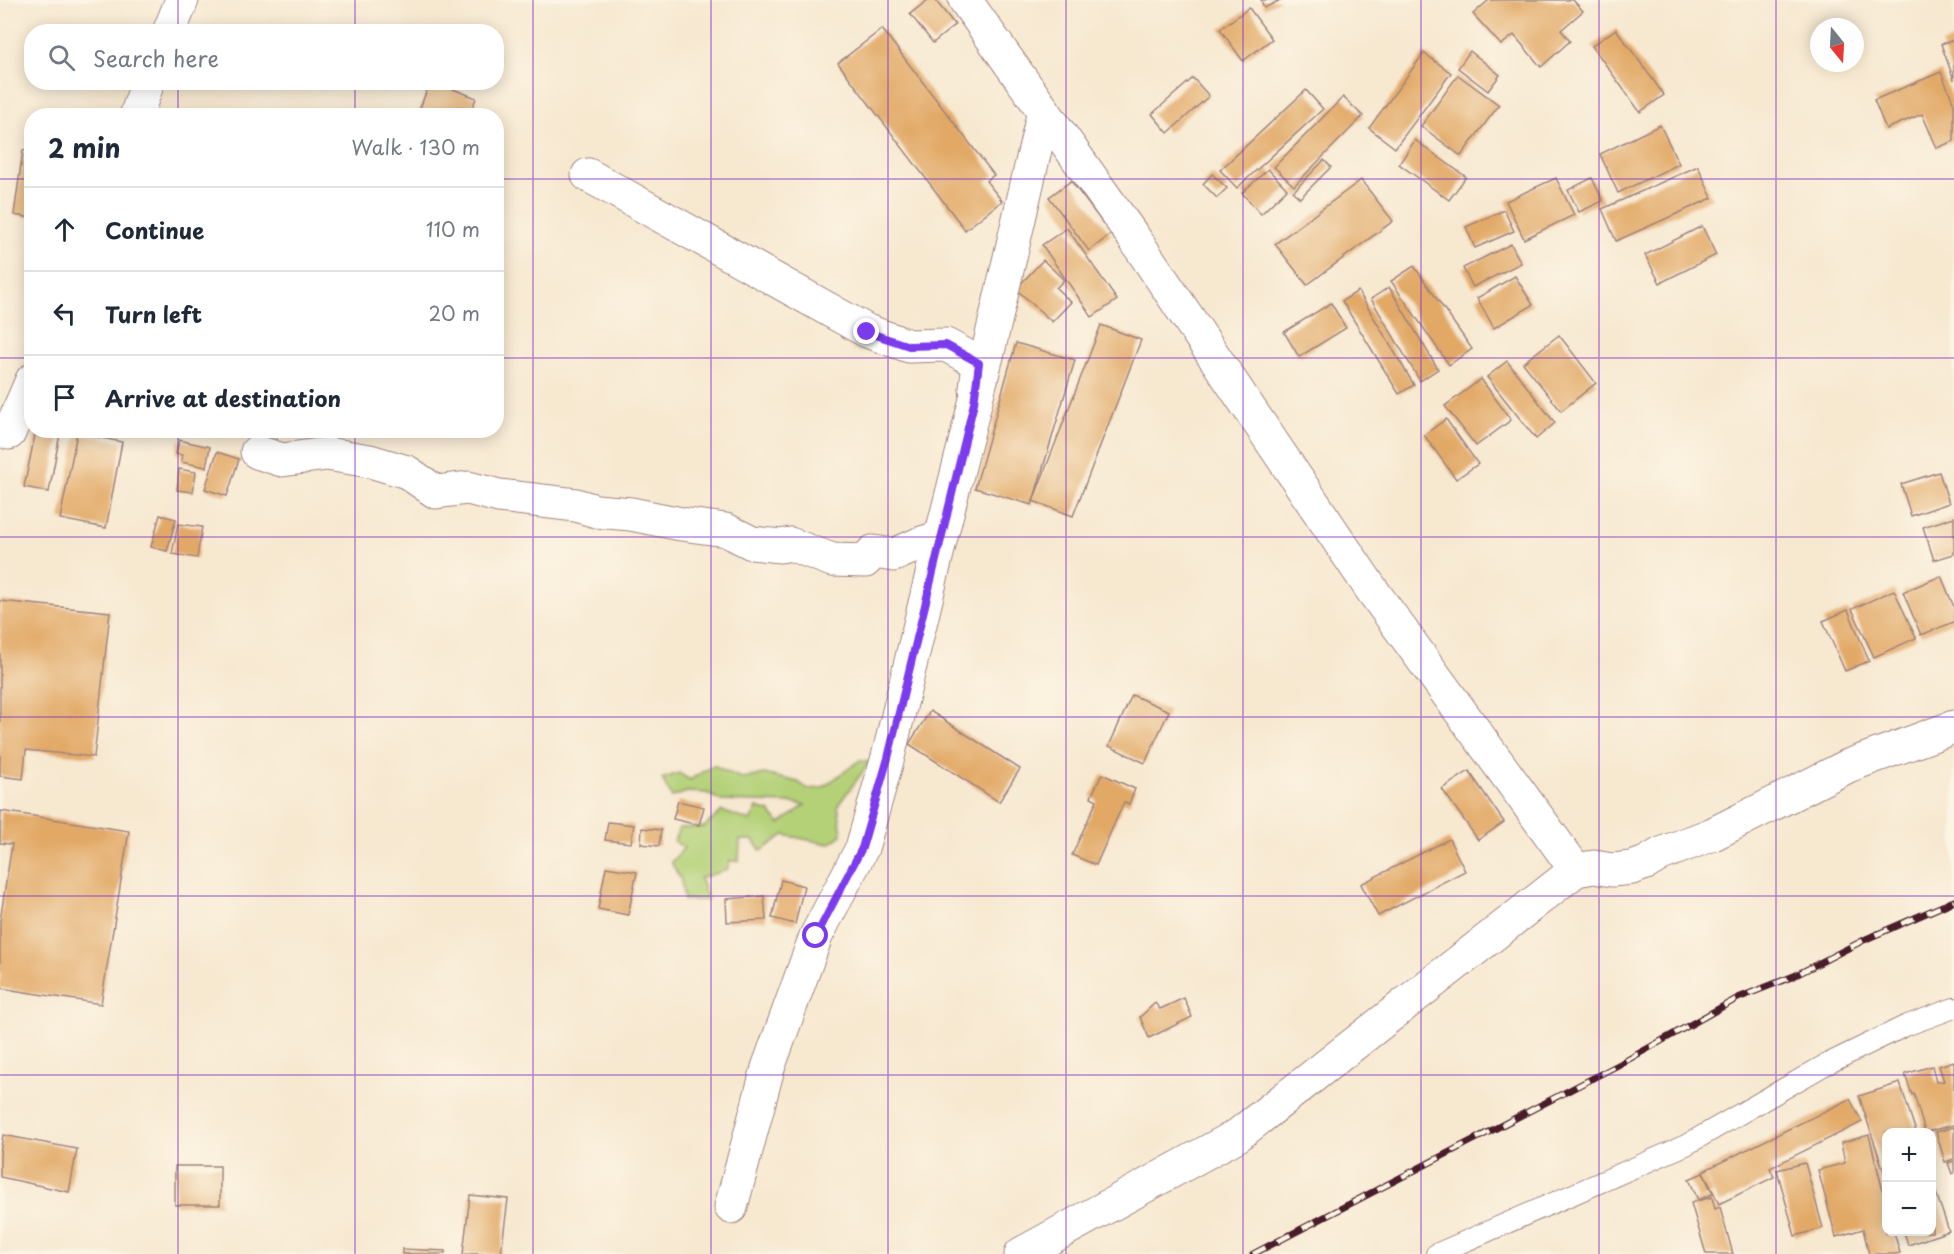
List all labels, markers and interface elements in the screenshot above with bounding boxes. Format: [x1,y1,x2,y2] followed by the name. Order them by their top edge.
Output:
[1810,18,1864,72] north arrow
[24,24,504,90] search box
[45,41,78,74] icon: search
[93,41,219,74] text: Search here
[48,128,121,167] text: 2 min
[352,132,480,162] text: Walk · 130 m
[48,213,81,246] icon: ahead
[105,213,204,246] text: Continue
[426,214,480,244] text: 110 m
[48,297,81,330] icon: left
[105,297,202,330] text: Turn left
[428,298,480,328] text: 20 m
[853,318,879,344] route end
[48,381,81,414] icon: arrive
[105,381,341,414] text: Arrive at destination
[802,922,828,948] route start
[1882,1128,1936,1236] map controls
[1882,1128,1936,1182] button: +
[1882,1182,1936,1236] button: −

